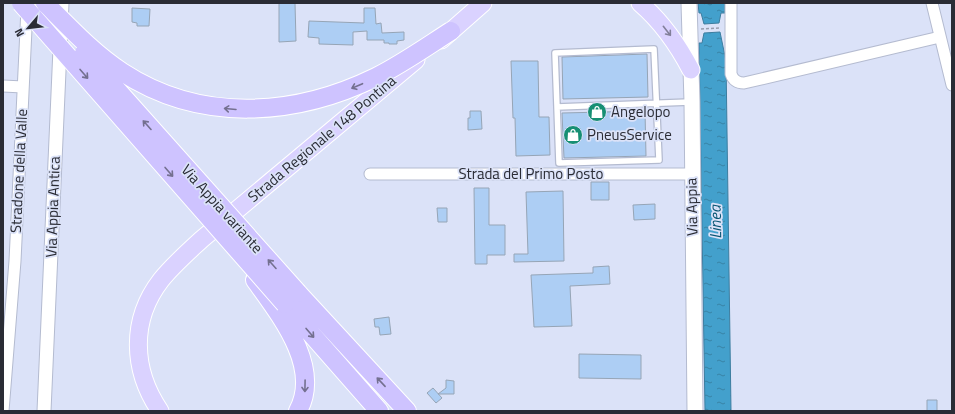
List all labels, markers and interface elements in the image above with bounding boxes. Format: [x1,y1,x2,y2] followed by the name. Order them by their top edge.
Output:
[8,8,48,48] north arrow
[10,26,28,40] text: N
[663,26,671,37] one-way arrow
[79,69,88,79] one-way arrow
[242,69,401,208] street label: Strada Regionale 148 Pontina
[351,82,363,90] one-way arrow
[611,100,671,123] place label: Angelopo
[586,101,608,123] shop icon: Angelopo
[224,105,237,112] one-way arrow
[4,108,33,234] street label: Stradone della Valle
[143,120,152,130] one-way arrow
[587,123,672,146] place label: PneusService
[562,124,584,146] shop icon: PneusService
[39,156,66,258] street label: Via Appia Antica
[176,159,269,258] street label: Via Appia variante
[458,162,604,185] street label: Strada del Primo Posto
[165,167,174,177] one-way arrow
[679,177,704,236] street label: Via Appia
[703,204,727,239] water label: Linea
[267,258,276,269] one-way arrow
[306,328,315,339] one-way arrow
[376,377,386,387] one-way arrow
[301,379,309,392] one-way arrow

